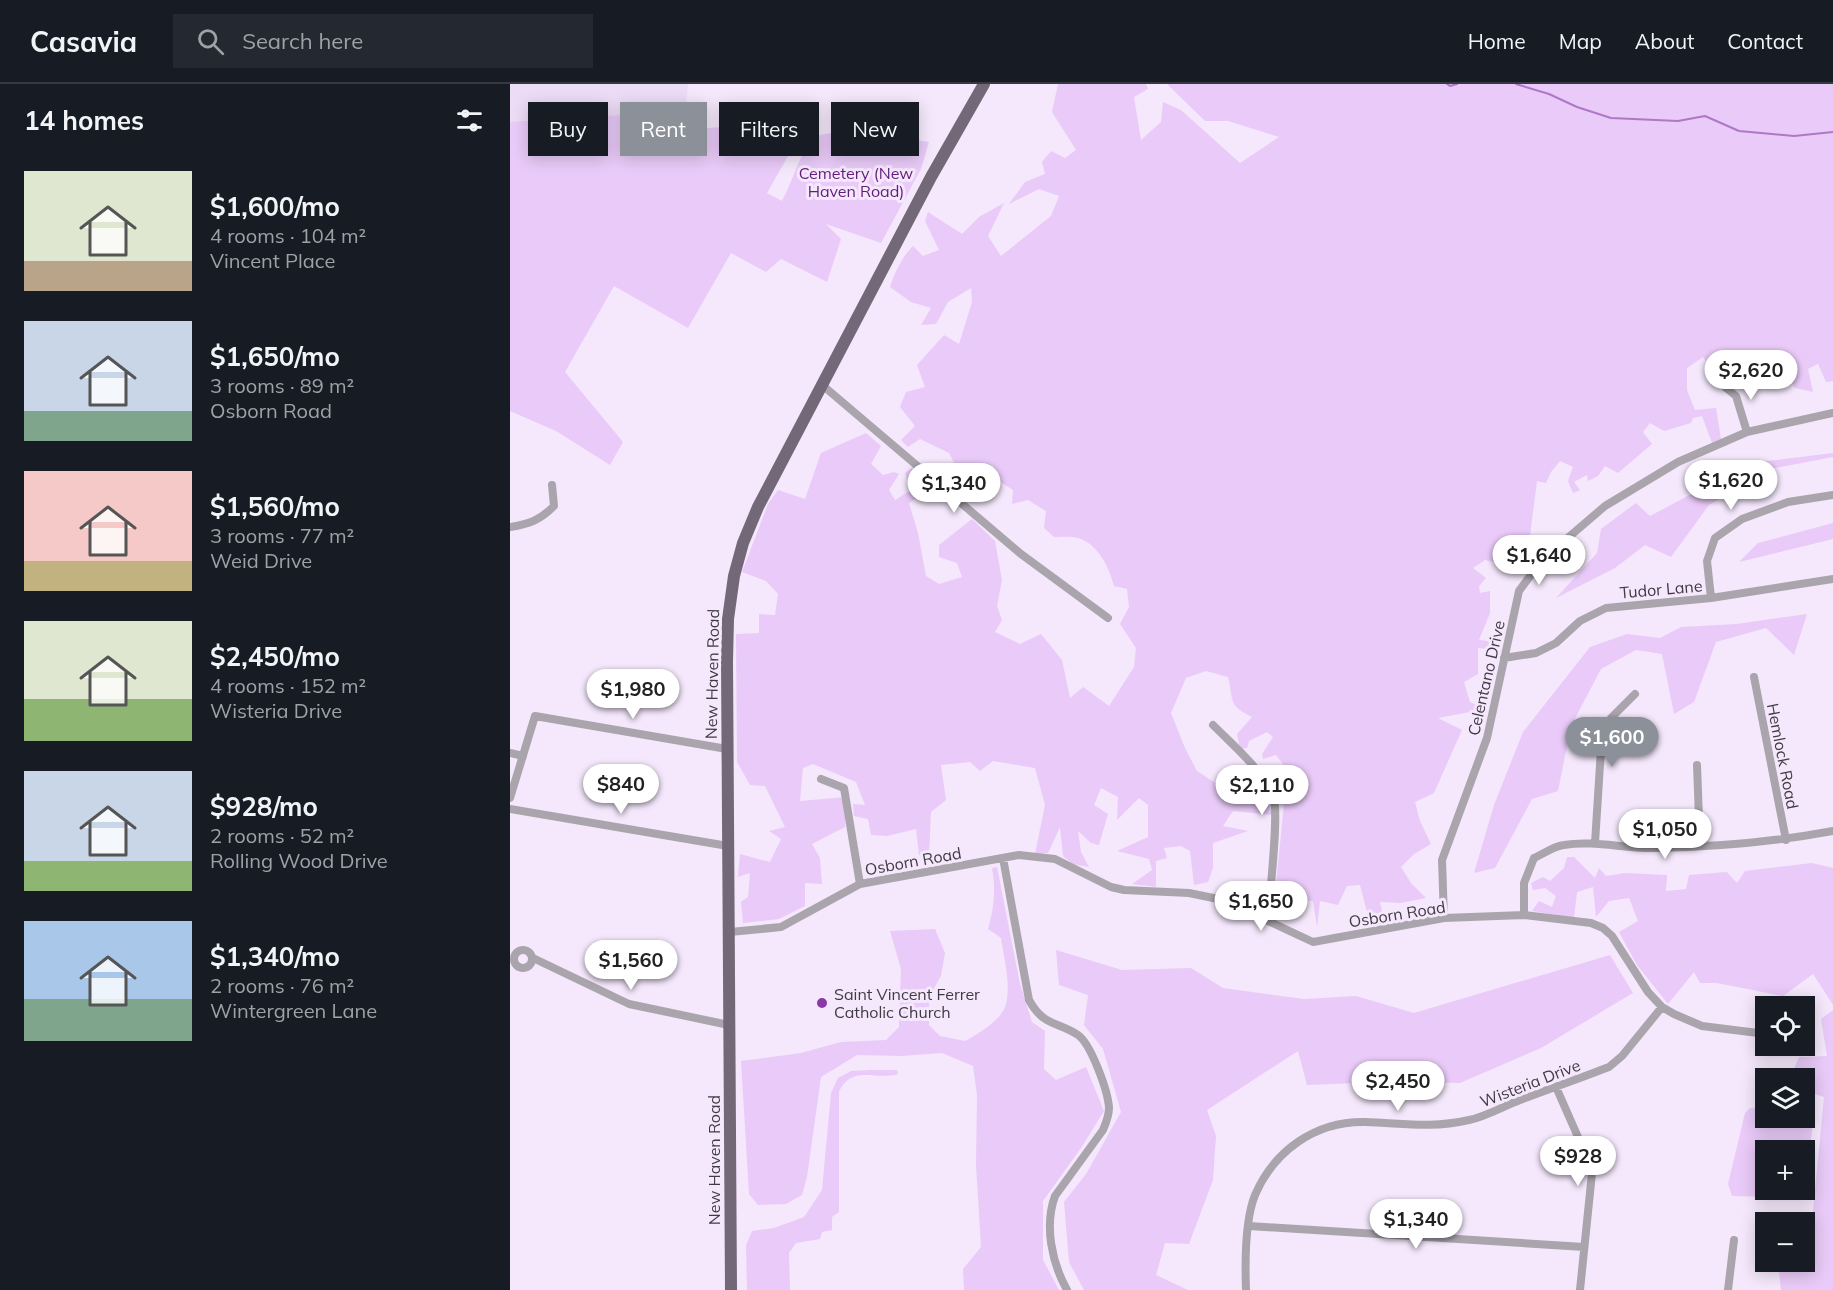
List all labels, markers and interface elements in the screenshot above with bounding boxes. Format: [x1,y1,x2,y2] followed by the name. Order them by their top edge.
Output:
[173,14,593,68] search box
[30,24,137,59] text: Casavia
[194,25,227,58] icon: search
[242,27,363,55] text: Search here
[1468,28,1526,54] text: Home
[1559,28,1602,54] text: Map
[1635,28,1694,54] text: About
[1727,28,1803,54] text: Contact
[528,102,608,156] chip: Buy
[620,102,707,156] chip: Rent
[719,102,819,156] chip: Filters
[831,102,919,156] chip: New
[24,104,144,137] text: 14 homes
[453,104,486,137] icon: filters
[799,163,913,201] park label: Cemetery (New Haven Road)
[210,190,340,223] text: $1,600/mo
[72,195,144,267] icon: home
[210,223,366,248] text: 4 rooms · 104 m²
[210,248,335,273] text: Vincent Place
[210,340,340,373] text: $1,650/mo
[72,345,144,417] icon: home
[1702,350,1800,401] pin: $2,620
[1719,357,1783,382] text: $2,620
[210,373,354,398] text: 3 rooms · 89 m²
[210,398,332,423] text: Osborn Road
[1682,460,1780,511] pin: $1,620
[905,463,1003,514] pin: $1,340
[1699,467,1763,492] text: $1,620
[922,470,986,495] text: $1,340
[210,490,340,523] text: $1,560/mo
[72,495,144,567] icon: home
[210,523,354,548] text: 3 rooms · 77 m²
[1490,535,1588,586] pin: $1,640
[1507,542,1571,567] text: $1,640
[210,548,312,573] text: Weid Drive
[1619,575,1703,603] street label: Tudor Lane
[701,609,723,739] street label: New Haven Road
[1463,618,1509,738] street label: Celentano Drive
[210,640,340,673] text: $2,450/mo
[72,645,144,717] icon: home
[584,669,682,720] pin: $1,980
[210,673,366,698] text: 4 rooms · 152 m²
[601,676,665,701] text: $1,980
[210,698,342,723] text: Wisteria Drive
[1763,701,1803,811] street label: Hemlock Road
[1563,717,1661,768] pin: $1,600
[1580,724,1644,749] text: $1,600
[585,764,657,815] pin: $840
[1213,765,1311,816] pin: $2,110
[597,771,645,796] text: $840
[1230,772,1294,797] text: $2,110
[210,790,318,823] text: $928/mo
[72,795,144,867] icon: home
[1616,809,1714,860] pin: $1,050
[1633,816,1697,841] text: $1,050
[210,823,354,848] text: 2 rooms · 52 m²
[863,843,963,879] street label: Osborn Road
[210,848,388,873] text: Rolling Wood Drive
[1212,881,1310,932] pin: $1,650
[1229,888,1293,913] text: $1,650
[1347,896,1447,932] street label: Osborn Road
[210,940,340,973] text: $1,340/mo
[582,940,680,991] pin: $1,560
[72,945,144,1017] icon: home
[599,947,663,972] text: $1,560
[210,973,354,998] text: 2 rooms · 76 m²
[834,984,980,1022] place label: Saint Vincent Ferrer Catholic Church
[815,996,829,1010] marker: Saint Vincent Ferrer Catholic Church
[1755,996,1815,1272] map controls
[1755,996,1815,1056] button: locate
[210,998,377,1023] text: Wintergreen Lane
[1477,1055,1583,1111] street label: Wisteria Drive
[1349,1061,1447,1112] pin: $2,450
[1366,1068,1430,1093] text: $2,450
[1755,1068,1815,1128] button: layers
[704,1095,724,1225] street label: New Haven Road
[1542,1136,1614,1187] pin: $928
[1755,1140,1815,1200] button: +
[1554,1143,1602,1168] text: $928
[1367,1199,1465,1250] pin: $1,340
[1384,1206,1448,1231] text: $1,340
[1755,1212,1815,1272] button: −

